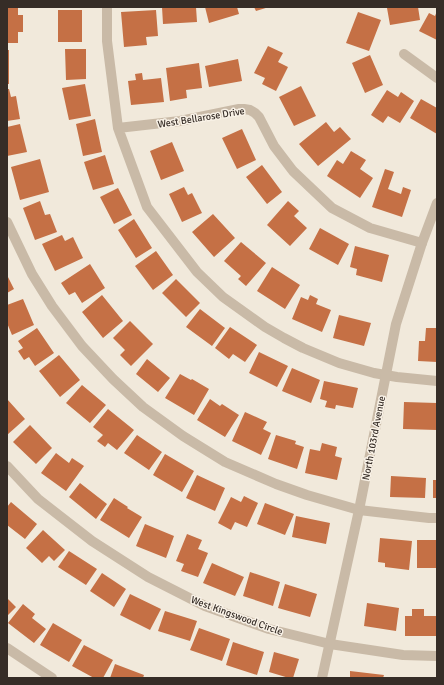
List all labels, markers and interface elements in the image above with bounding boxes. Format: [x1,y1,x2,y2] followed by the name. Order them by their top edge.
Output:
[157,105,245,131] street label: West Bellarose Drive
[360,395,388,481] street label: North 103rd Avenue
[189,594,284,638] street label: West Kingswood Circle

